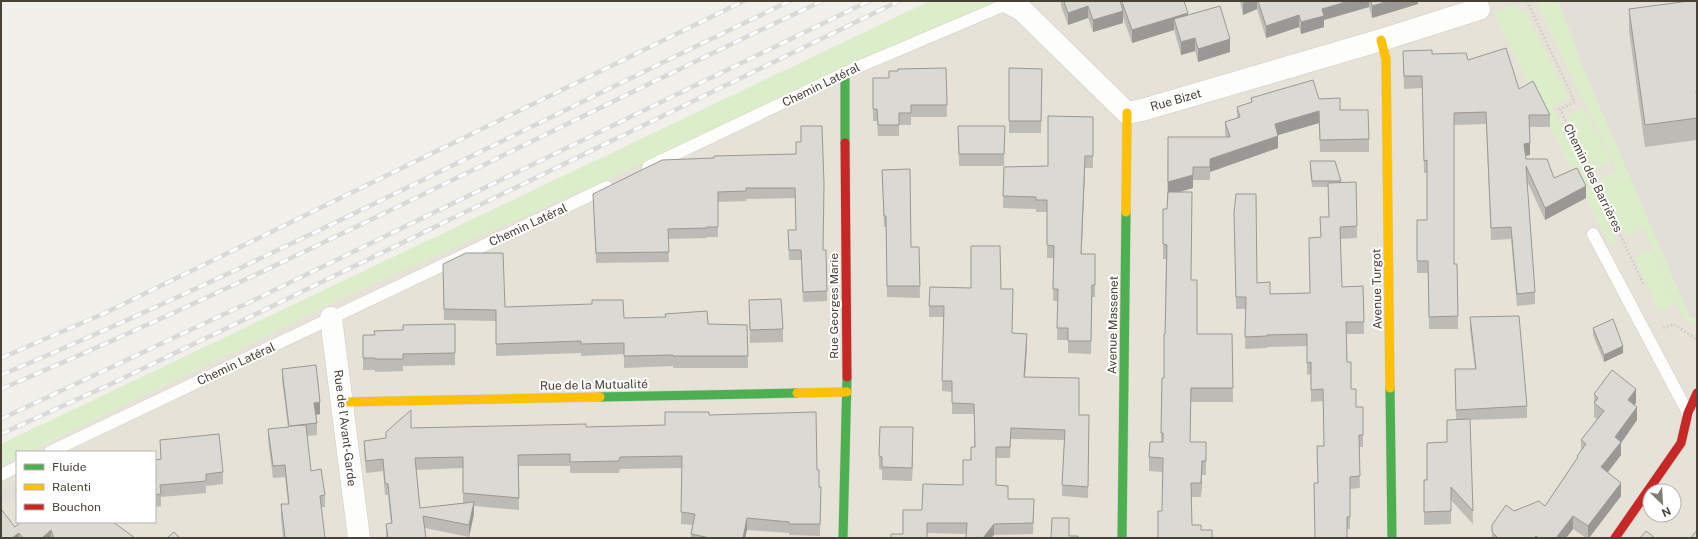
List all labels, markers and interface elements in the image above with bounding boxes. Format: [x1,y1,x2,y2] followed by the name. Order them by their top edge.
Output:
[780,60,862,110] street label: Chemin Latéral
[1149,86,1203,114] street label: Rue Bizet
[1561,121,1625,235] street label: Chemin des Barrières
[487,201,570,249] street label: Chemin Latéral
[1369,248,1385,329] street label: Avenue Turgot
[827,253,841,359] street label: Rue Georges Marie
[1105,275,1121,374] street label: Avenue Massenet
[195,340,278,388] street label: Chemin Latéral
[331,369,359,487] street label: Rue de l'Avant-Garde
[540,377,648,393] street label: Rue de la Mutualité
[16,451,156,523] legend
[52,460,87,474] text: Fluide
[52,480,91,494] text: Ralenti
[1642,483,1682,523] north arrow
[52,500,101,514] text: Bouchon
[1660,505,1673,519] text: N

